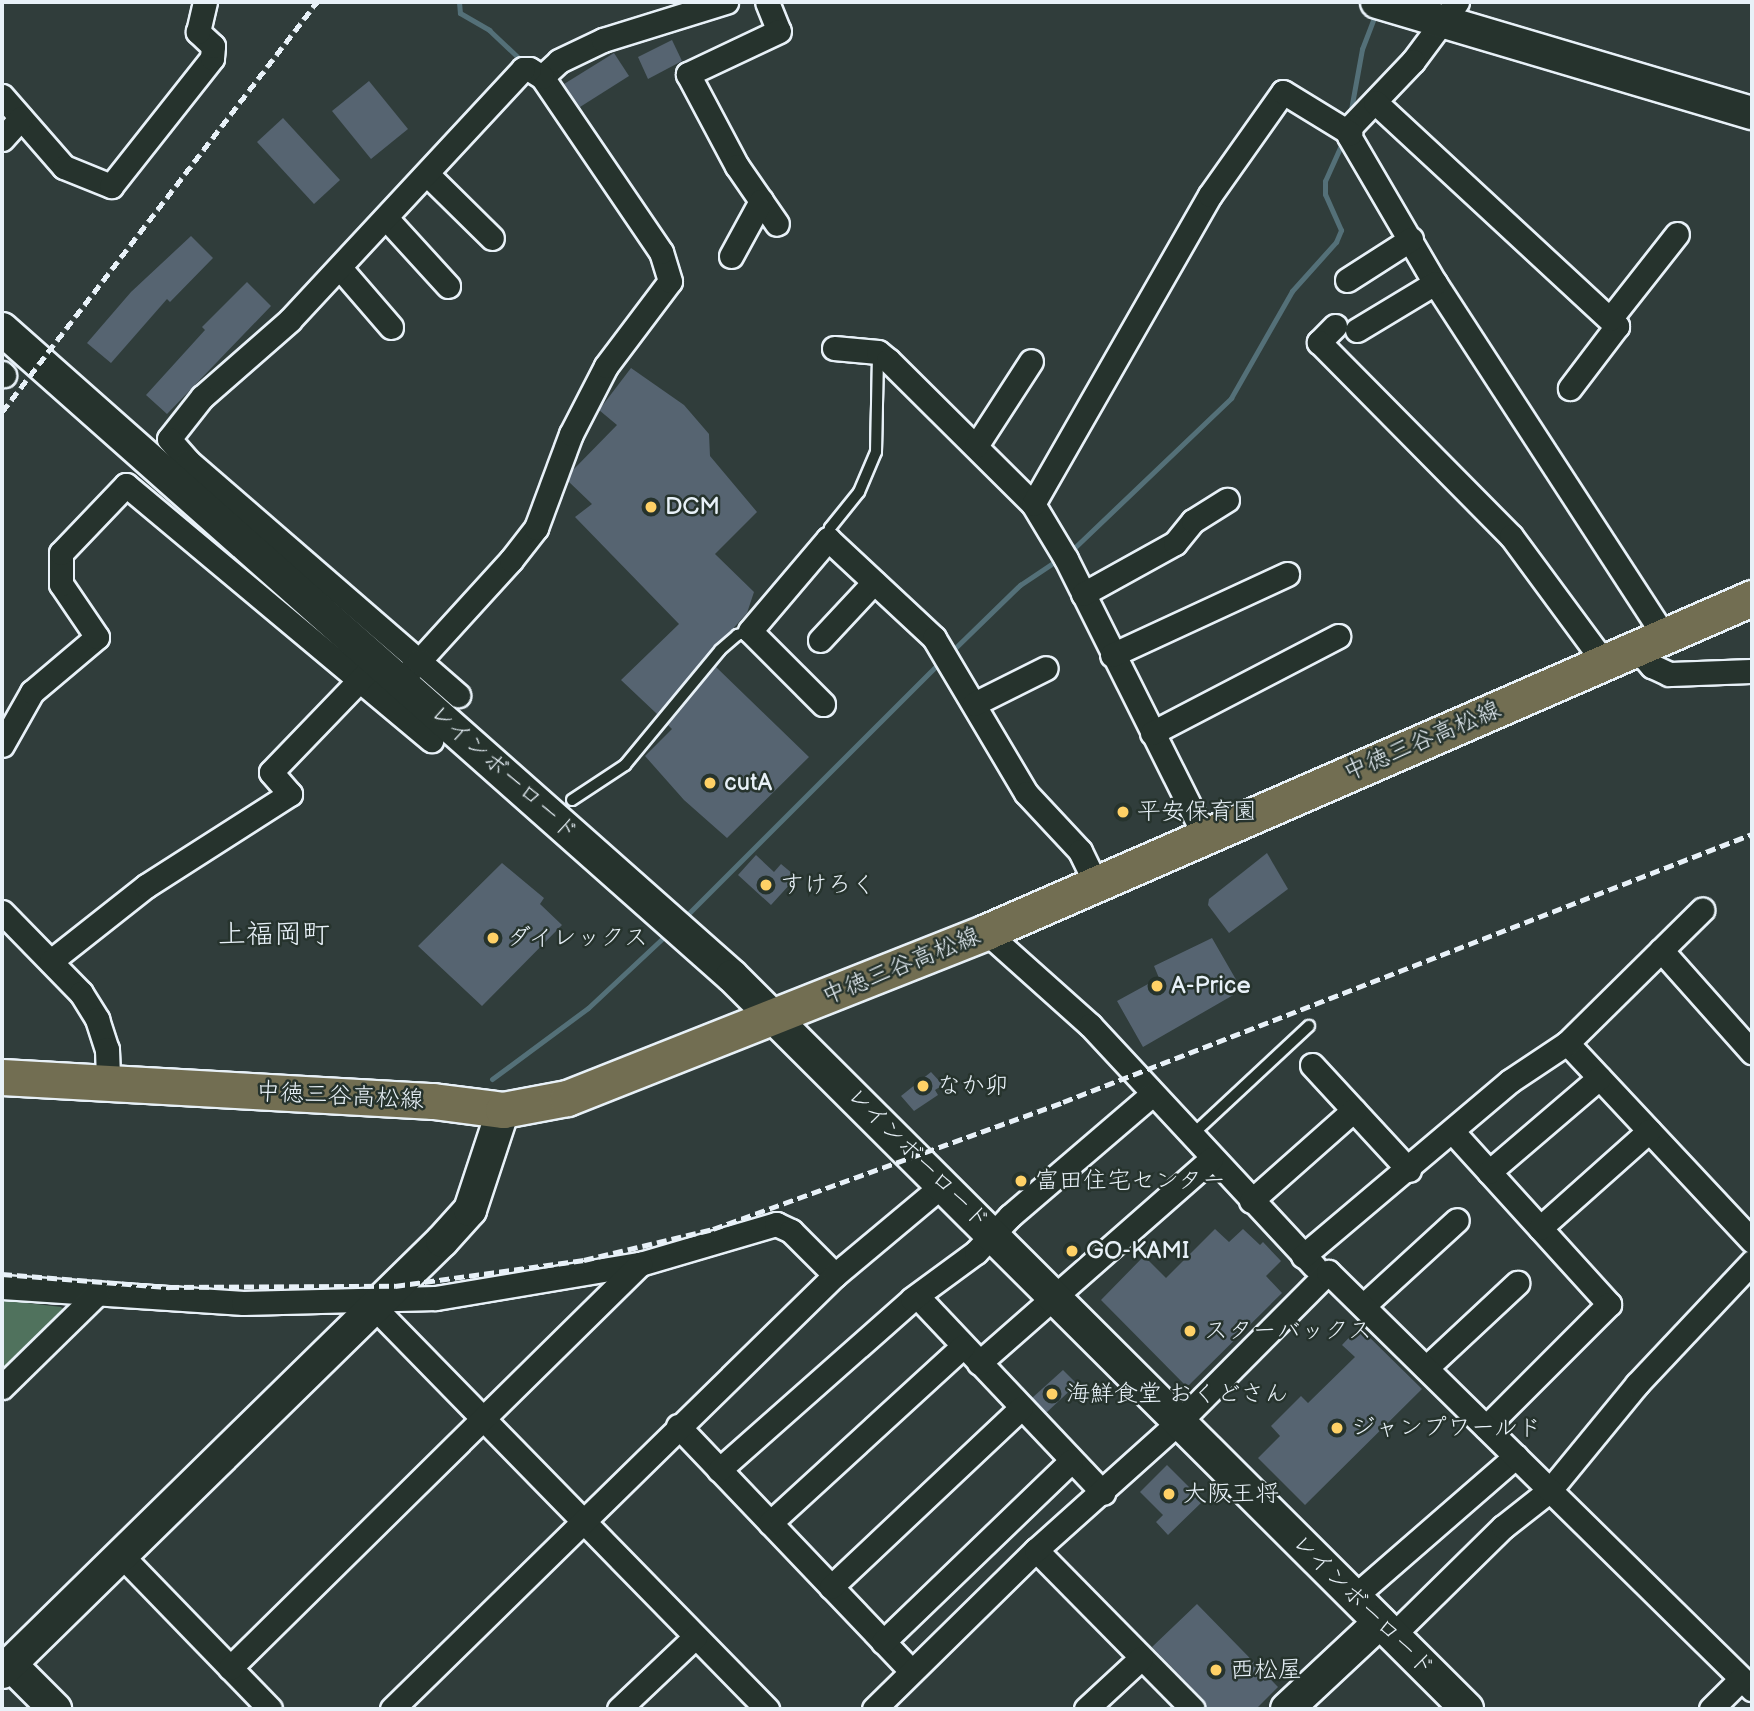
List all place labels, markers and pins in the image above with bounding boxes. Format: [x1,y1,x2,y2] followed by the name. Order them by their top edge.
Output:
[665,493,720,521] place label: DCM
[643,499,659,515] marker: DCM
[724,769,772,797] place label: cutA
[702,775,718,791] marker: cutA
[1137,798,1257,826] place label: 平安保育園
[1115,804,1131,820] marker: 平安保育園
[780,871,876,899] place label: すけろく
[758,877,774,893] marker: すけろく
[507,924,651,952] place label: ダイレックス
[485,930,501,946] marker: ダイレックス
[1171,972,1251,1000] place label: A-Price
[1149,978,1165,994] marker: A-Price
[937,1072,1009,1100] place label: なか卯
[915,1078,931,1094] marker: なか卯
[1035,1167,1227,1195] place label: 富田住宅センター
[1013,1173,1029,1189] marker: 富田住宅センター
[1086,1237,1189,1265] place label: GO-KAMI
[1064,1243,1080,1259] marker: GO-KAMI
[1204,1317,1372,1345] place label: スターバックス
[1182,1323,1198,1339] marker: スターバックス
[1066,1380,1288,1408] place label: 海鮮食堂 おくどさん
[1044,1386,1060,1402] marker: 海鮮食堂 おくどさん
[1351,1414,1543,1442] place label: ジャンプワールド
[1329,1420,1345,1436] marker: ジャンプワールド
[1183,1480,1279,1508] place label: 大阪王将
[1161,1486,1177,1502] marker: 大阪王将
[1230,1656,1302,1684] place label: 西松屋
[1208,1662,1224,1678] marker: 西松屋

